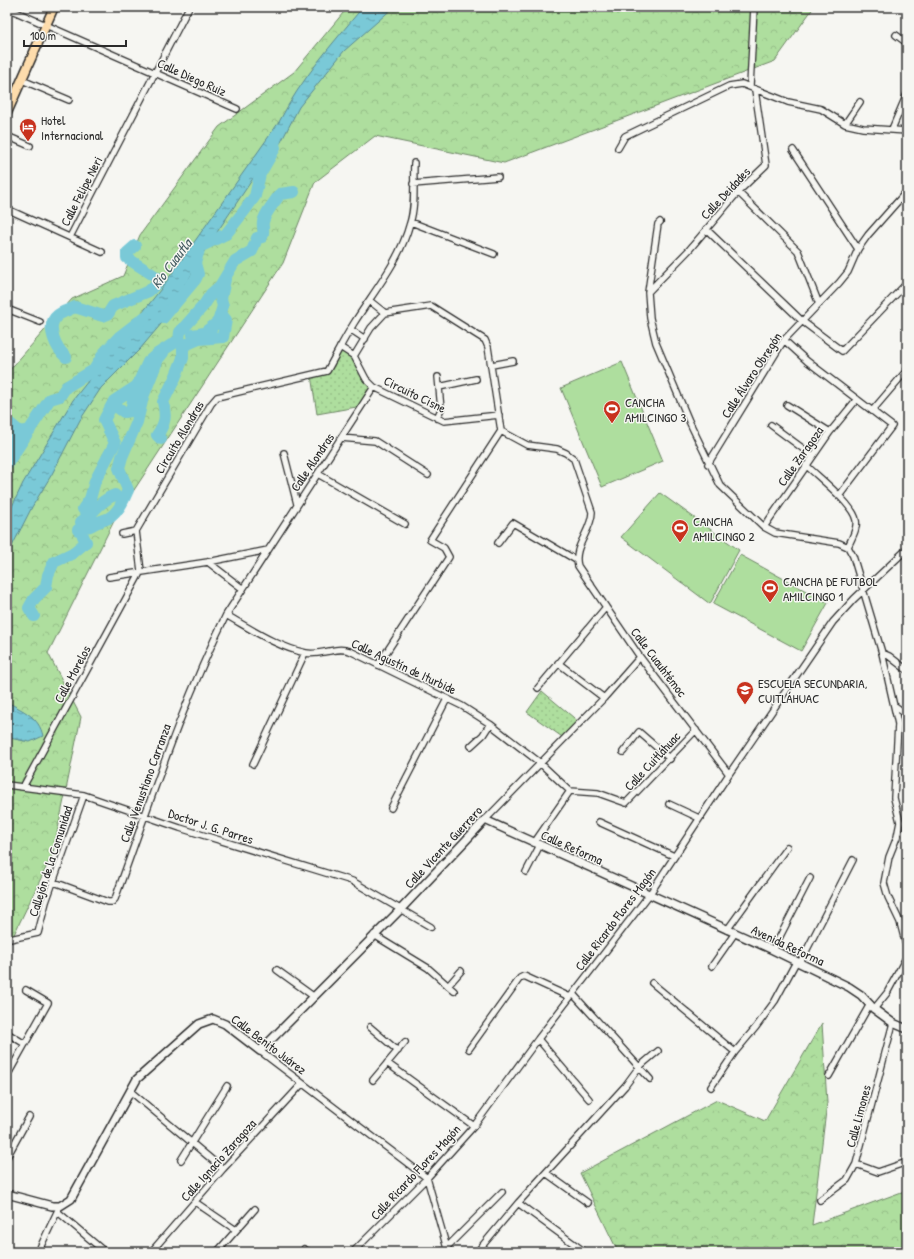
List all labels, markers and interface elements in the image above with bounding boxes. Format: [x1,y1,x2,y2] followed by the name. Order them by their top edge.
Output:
[24,22,126,48] scale bar
[30,27,56,44] text: 100 m
[155,54,230,100] street label: Calle Diego Ruiz
[41,111,104,144] place label: Hotel Internacional
[18,117,38,142] hotel icon: Hotel Internacional
[56,153,106,229] street label: Calle Felipe Neri
[696,163,754,223] street label: Calle Deidades
[146,233,197,291] water label: Río Cuautla
[716,328,786,421] street label: Calle Álvaro Obregón
[381,371,449,417] street label: Circuito Cisne
[625,393,687,426] place label: CANCHA AMILCINGO 3
[150,397,208,477] street label: Circuito Alondras
[602,399,622,424] sports icon: CANCHA AMILCINGO 3
[773,422,827,490] street label: Calle Zaragoza
[286,429,338,495] street label: Calle Alondras
[693,512,755,545] place label: CANCHA AMILCINGO 2
[670,518,690,543] sports icon: CANCHA AMILCINGO 2
[783,572,878,605] place label: CANCHA DE FUTBOL AMILCINGO 1
[760,578,780,603] sports icon: CANCHA DE FUTBOL AMILCINGO 1
[627,624,691,700] street label: Calle Cuauhtémoc
[349,634,459,698] street label: Calle Agustín de Iturbide
[49,642,95,706] street label: Calle Morelos
[758,674,867,707] place label: ESCUELA SECUNDARIA, CUITLÁHUAC
[735,680,755,705] school or university icon: ESCUELA SECUNDARIA, CUITLÁHUAC
[115,721,175,845] street label: Calle Venustiano Carranza
[620,727,684,795] street label: Calle Cuitláhuac
[400,802,486,892] street label: Calle Vicente Guerrero
[24,803,76,919] street label: Callejón de la Comunidad
[166,804,256,848] street label: Doctor J. G. Parres
[538,825,606,869] street label: Calle Reforma
[570,864,660,974] street label: Calle Ricardo Flores Magón
[749,920,827,970] street label: Avenida Reforma
[228,1010,311,1079] street label: Calle Benito Juárez
[841,1083,875,1149] street label: Calle Limones
[176,1115,260,1205] street label: Calle Ignacio Zaragoza
[366,1120,464,1224] street label: Calle Ricardo Flores Magón

